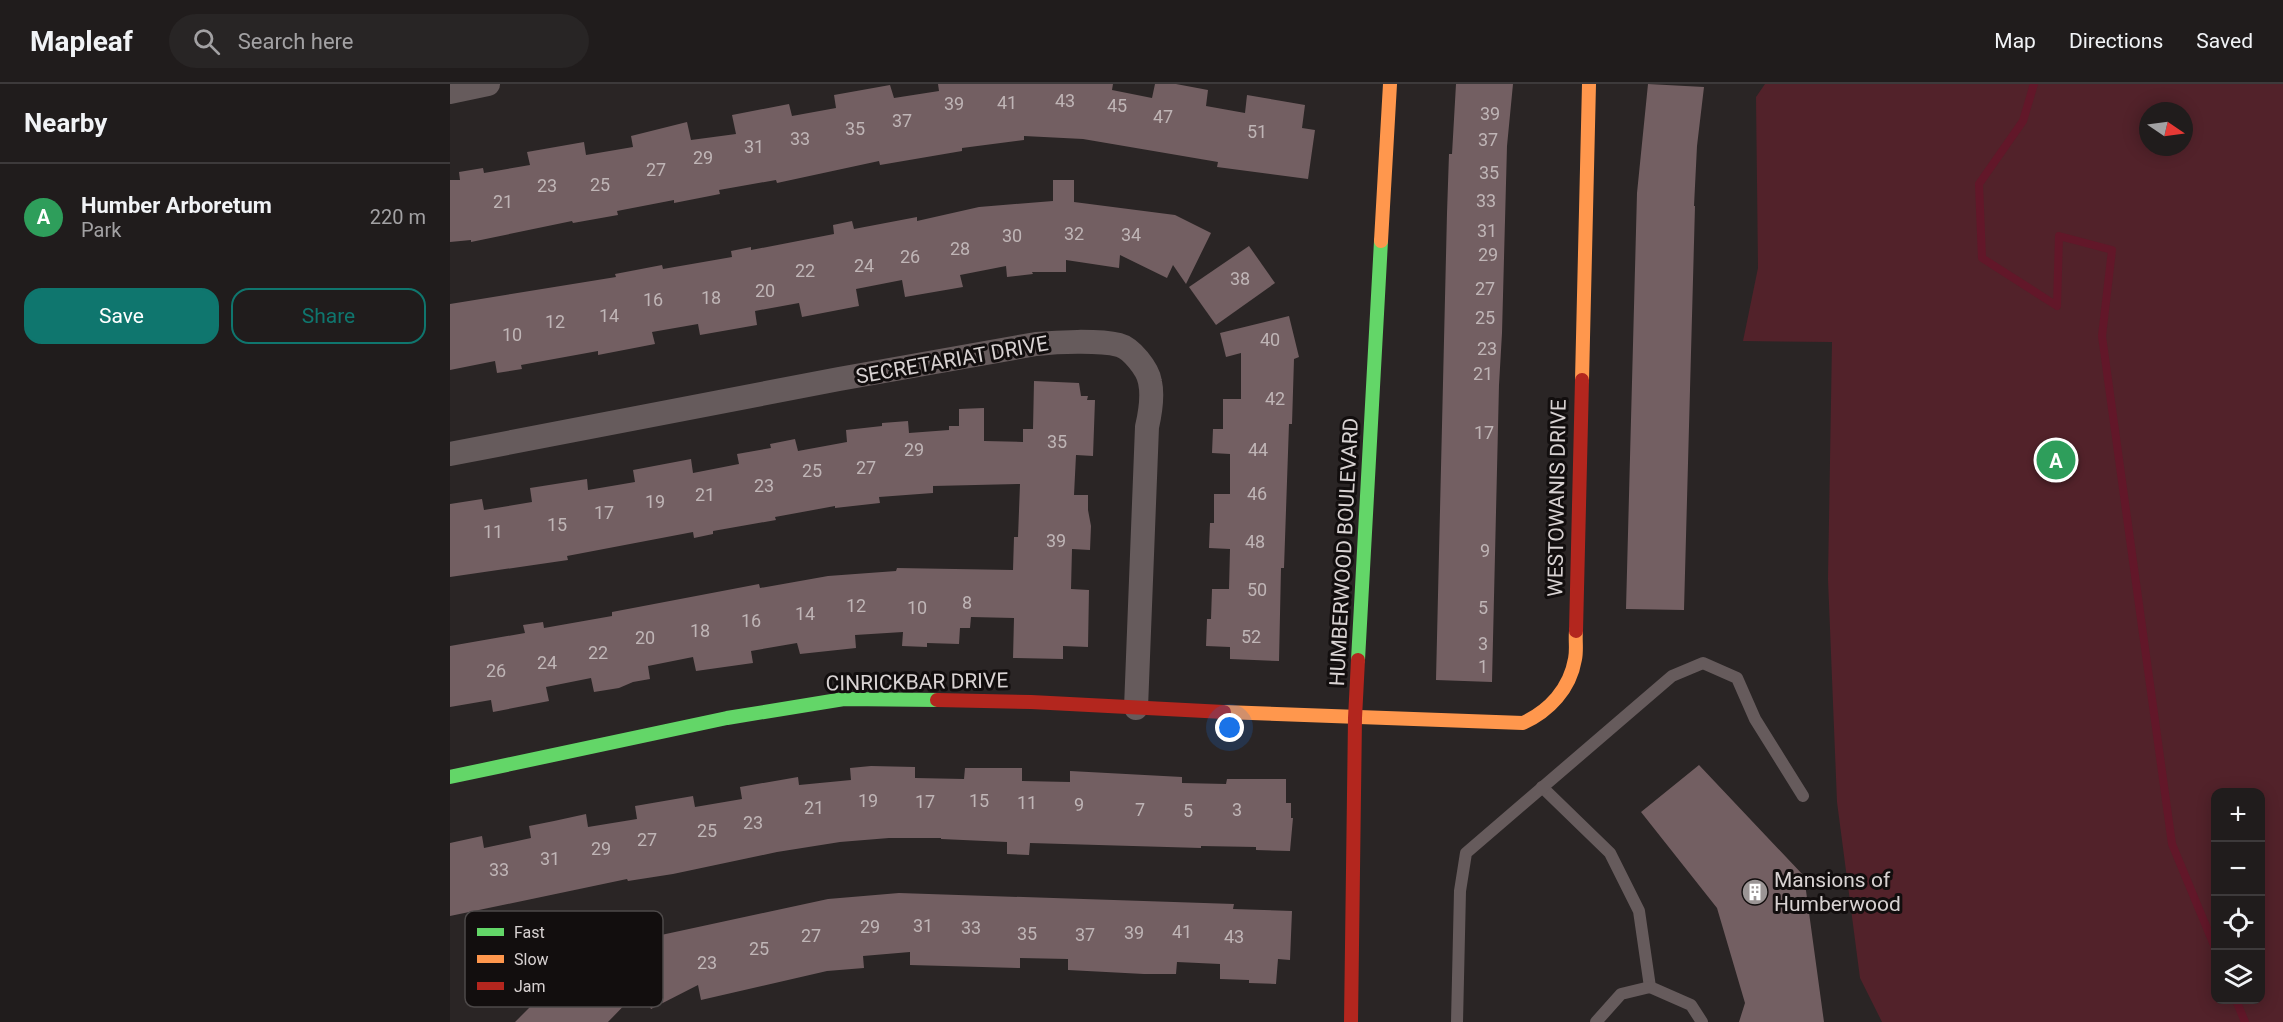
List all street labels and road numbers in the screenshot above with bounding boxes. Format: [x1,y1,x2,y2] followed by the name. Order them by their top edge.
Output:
[854,331,1050,389] street label: SECRETARIAT DRIVE
[1543,399,1571,597] street label: WESTOWANIS DRIVE
[1325,417,1363,687] street label: HUMBERWOOD BOULEVARD
[826,668,1009,696] street label: CINRICKBAR DRIVE

